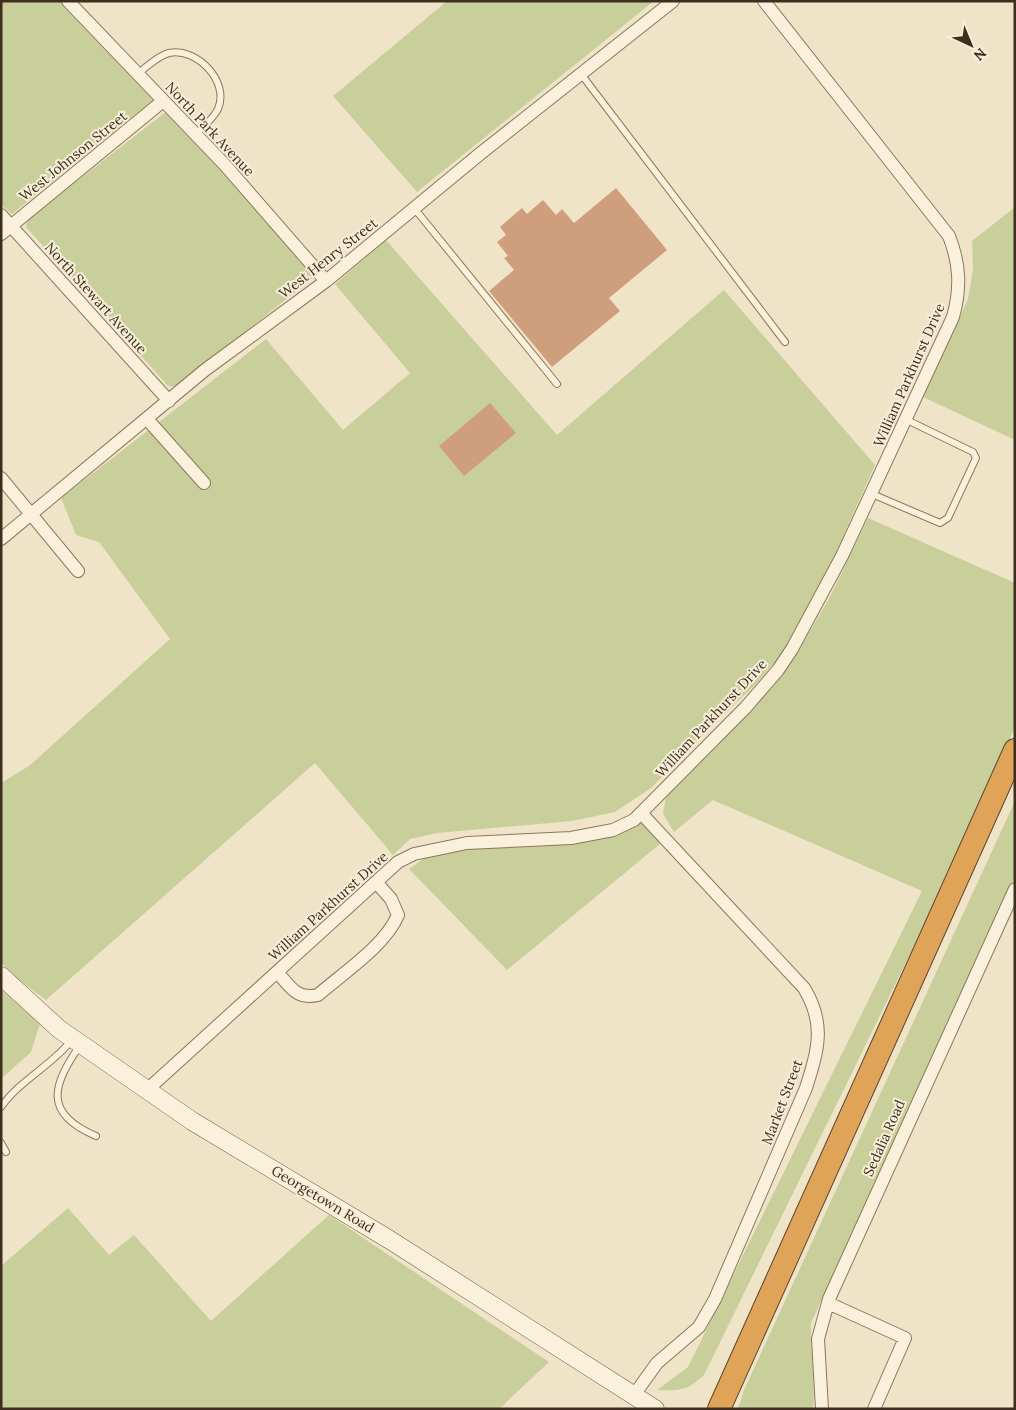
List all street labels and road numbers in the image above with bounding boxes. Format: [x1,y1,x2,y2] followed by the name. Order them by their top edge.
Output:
[162,78,259,180] street label: North Park Avenue
[16,107,131,205] street label: West Johnson Street
[275,214,381,302] street label: West Henry Street
[41,238,151,358] street label: North Stewart Avenue
[869,300,949,450] street label: William Parkhurst Drive
[652,655,771,781] street label: William Parkhurst Drive
[264,847,392,965] street label: William Parkhurst Drive
[758,1056,807,1147] street label: Market Street
[859,1097,909,1179] street label: Sedalia Road
[268,1161,378,1237] street label: Georgetown Road

